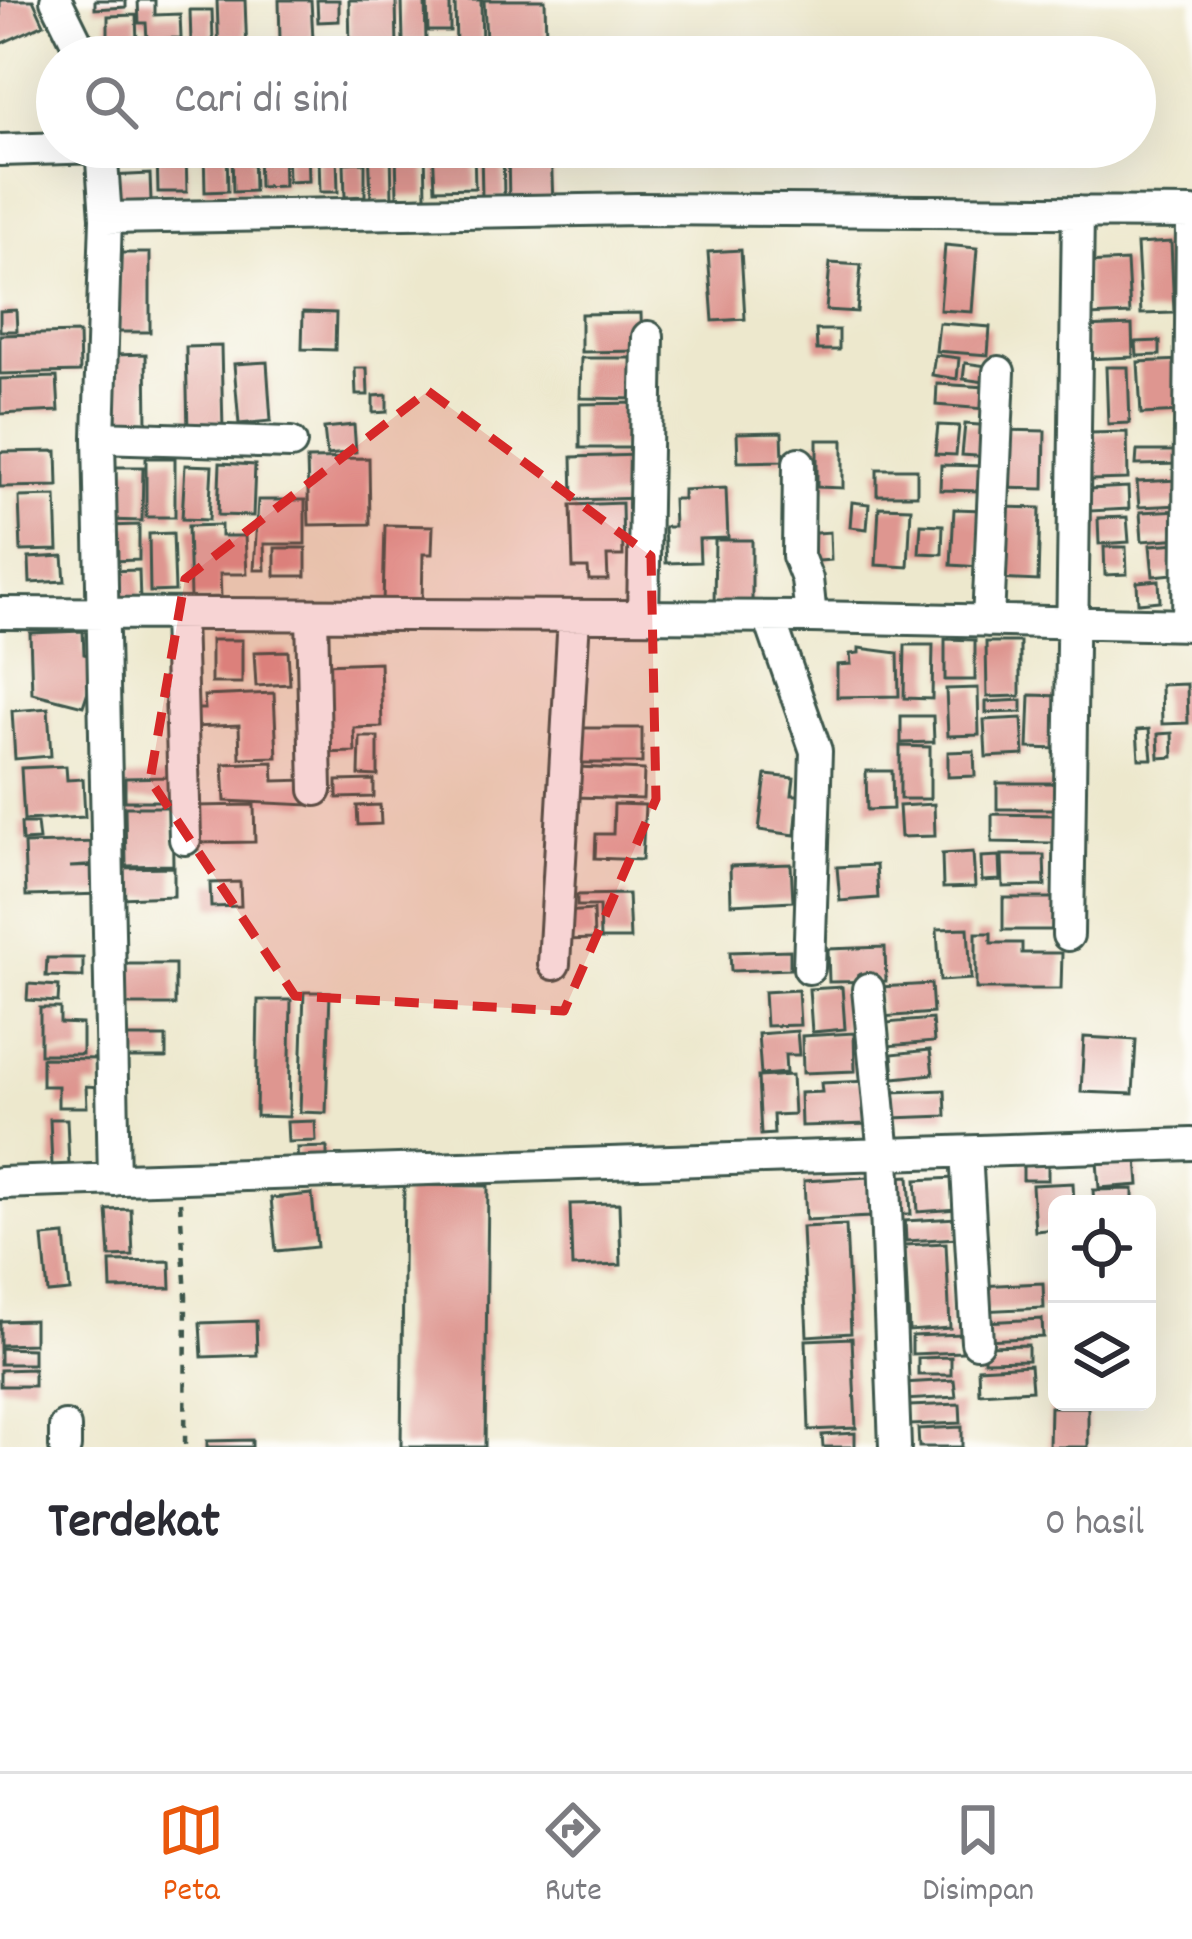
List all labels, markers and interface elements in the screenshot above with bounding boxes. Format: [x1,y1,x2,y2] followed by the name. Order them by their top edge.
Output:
[36,36,1156,168] search box
[78,69,144,135] icon: search
[174,70,348,134] text: Cari di sini
[1048,1195,1156,1411] map controls
[1048,1195,1156,1303] button: locate
[1048,1303,1156,1411] button: layers
[48,1489,220,1561] text: Terdekat
[1045,1498,1144,1553] text: 0 hasil
[158,1797,224,1916] tab: Peta
[540,1797,606,1916] tab: Rute
[922,1797,1034,1916] tab: Disimpan

